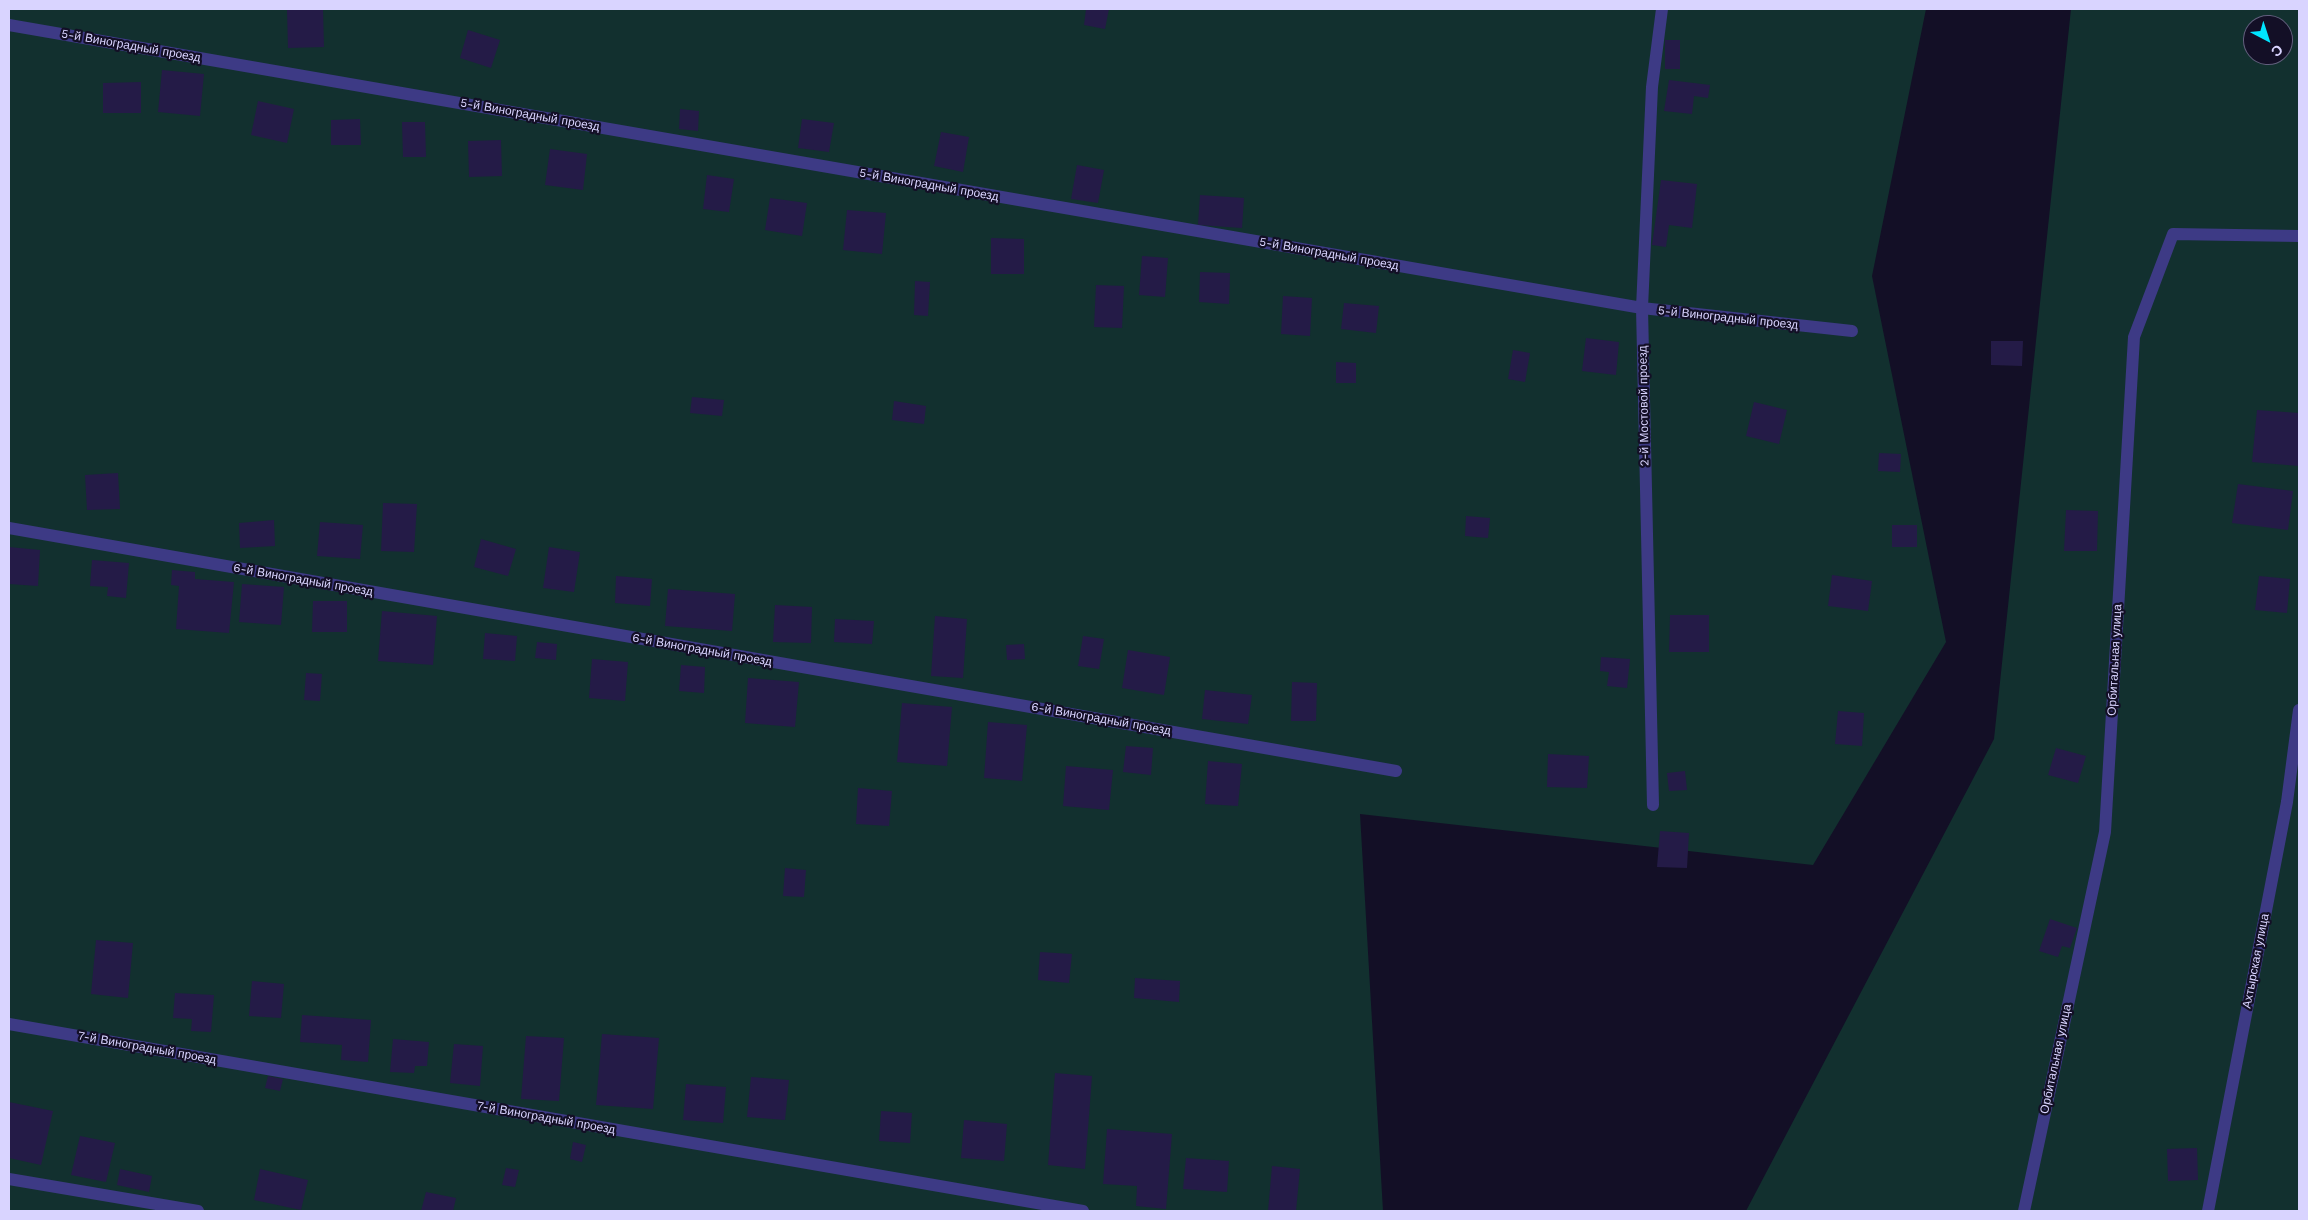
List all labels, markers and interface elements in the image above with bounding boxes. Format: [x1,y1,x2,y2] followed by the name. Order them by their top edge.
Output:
[2243,15,2293,65] north arrow
[60,27,202,65] street label: 5-й Виноградный проезд
[2268,41,2286,60] text: С
[459,96,601,134] street label: 5-й Виноградный проезд
[858,166,1000,204] street label: 5-й Виноградный проезд
[1258,235,1400,273] street label: 5-й Виноградный проезд
[1657,303,1799,333] street label: 5-й Виноградный проезд
[1636,346,1652,466] street label: 2-й Мостовой проезд
[232,561,374,599] street label: 6-й Виноградный проезд
[2105,604,2125,716] street label: Орбитальная улица
[631,631,773,669] street label: 6-й Виноградный проезд
[1030,700,1172,738] street label: 6-й Виноградный проезд
[2240,912,2272,1010] street label: Ахтырская улица
[2037,1003,2075,1115] street label: Орбитальная улица
[77,1029,217,1067] street label: 7-й Виноградный проезд
[476,1099,616,1137] street label: 7-й Виноградный проезд

